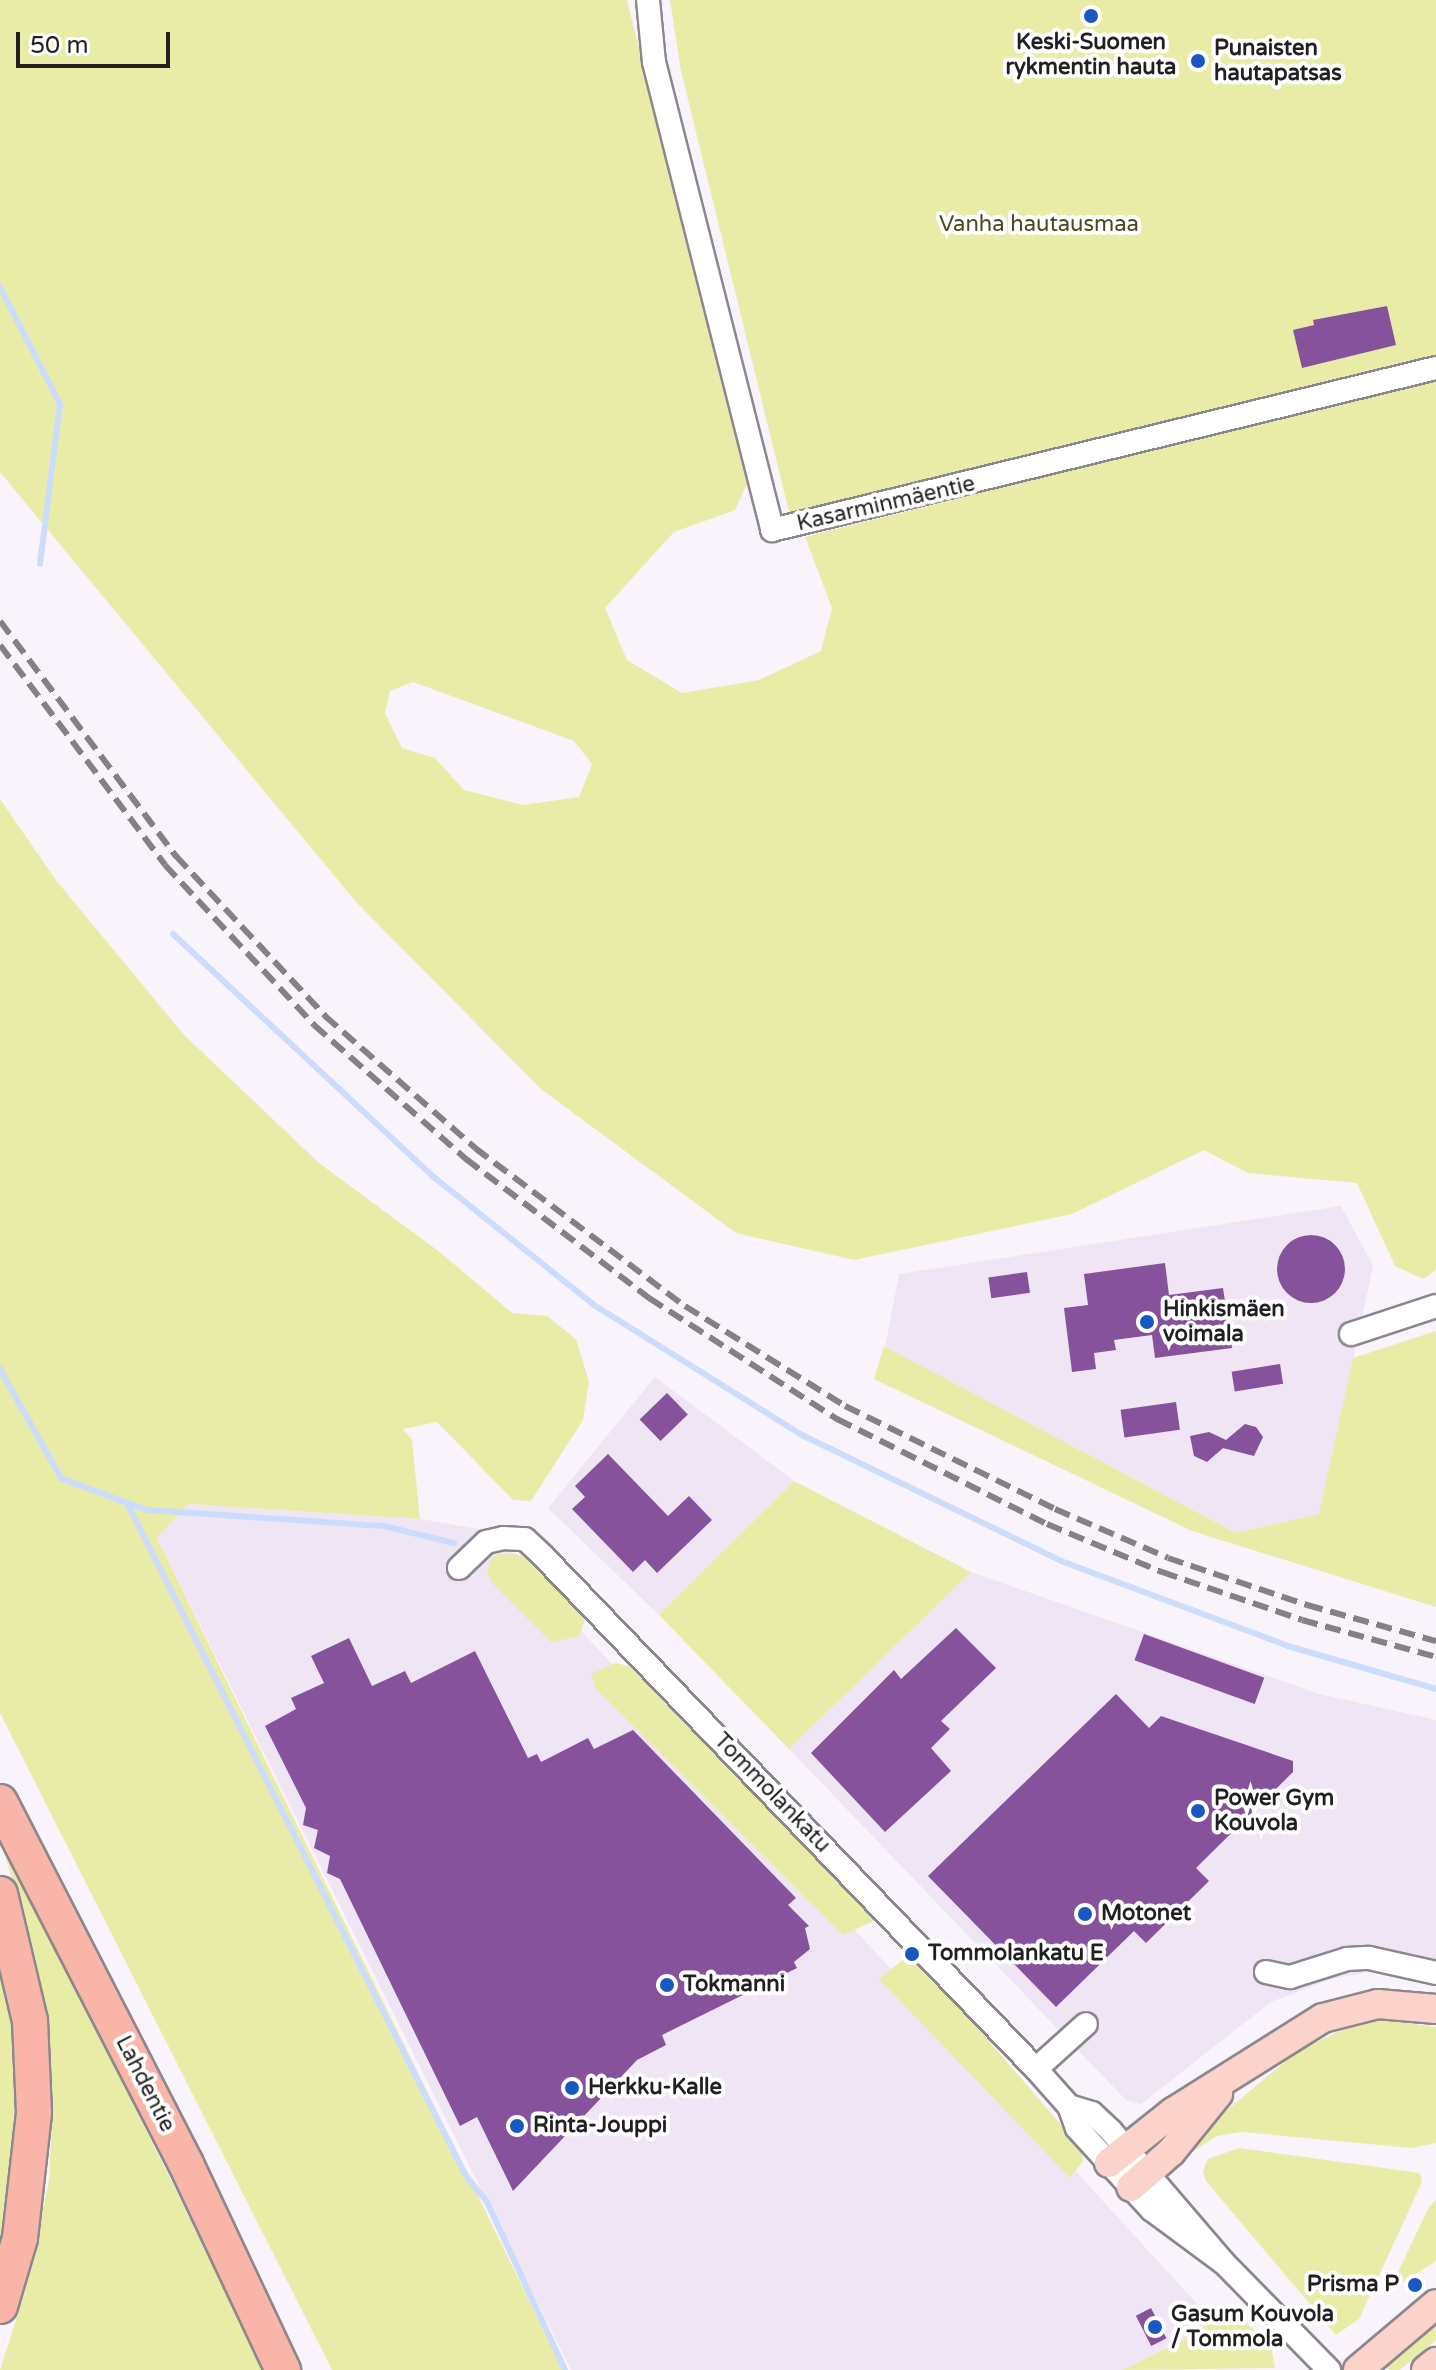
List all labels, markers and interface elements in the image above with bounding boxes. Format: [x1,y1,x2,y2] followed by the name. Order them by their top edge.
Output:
[1082,7,1100,25] marker: Keski-Suomen rykmentin hauta
[20,16,174,66] scale bar
[1006,29,1176,80] place label: Keski-Suomen rykmentin hauta
[30,31,88,60] text: 50 m
[1214,35,1342,86] place label: Punaisten hautapatsas
[1189,52,1207,70] marker: Punaisten hautapatsas
[939,212,1139,238] park label: Vanha hautausmaa
[794,471,978,537] street label: Kasarminmäentie
[1163,1296,1285,1348] place label: Hinkismäen voimala
[1138,1313,1156,1331] marker: Hinkismäen voimala
[708,1728,836,1858] street label: Tommolankatu
[1214,1785,1334,1836] place label: Power Gym Kouvola
[1189,1802,1207,1820] marker: Power Gym Kouvola
[1101,1901,1191,1927] place label: Motonet
[1076,1905,1094,1923] marker: Motonet
[928,1941,1104,1967] place label: Tommolankatu E
[903,1945,921,1963] marker: Tommolankatu E
[683,1972,785,1998] place label: Tokmanni
[658,1976,676,1994] marker: Tokmanni
[110,2032,180,2136] street label: Lahdentie
[588,2075,722,2101] place label: Herkku-Kalle
[563,2079,581,2097] marker: Herkku-Kalle
[533,2113,667,2139] place label: Rinta-Jouppi
[508,2117,526,2135] marker: Rinta-Jouppi
[1307,2272,1399,2298] place label: Prisma P
[1406,2276,1424,2294] marker: Prisma P
[1171,2301,1334,2352] place label: Gasum Kouvola / Tommola
[1146,2318,1164,2336] marker: Gasum Kouvola / Tommola

